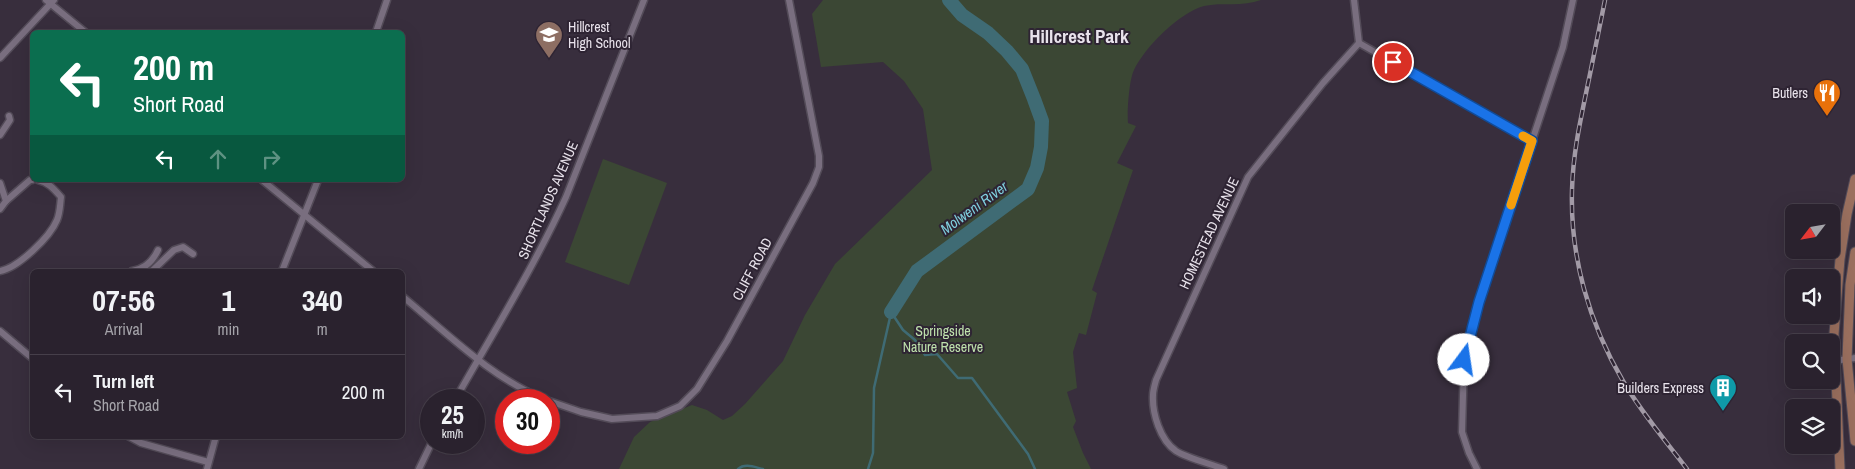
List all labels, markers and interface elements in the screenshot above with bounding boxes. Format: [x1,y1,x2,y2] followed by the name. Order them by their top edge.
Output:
[568,18,631,52] place label: Hillcrest High School
[534,20,564,59] school or university icon: Hillcrest High School
[1029,23,1129,49] district label: Hillcrest Park
[1372,41,1414,83] pin
[133,44,214,91] text: 200 m
[1379,48,1407,76] icon: arrive
[50,50,115,115] icon: left
[1812,78,1842,117] restaurant icon: Butlers
[1772,84,1808,102] place label: Butlers
[133,89,224,119] text: Short Road
[514,138,582,262] street label: SHORTLANDS AVENUE
[151,145,179,173] icon: left
[204,145,232,173] icon: ahead
[257,145,285,173] icon: right
[1175,174,1243,292] street label: HOMESTEAD AVENUE
[936,175,1012,239] water label: Molweni River
[1785,204,1840,259] north arrow
[1785,204,1840,454] map controls
[728,235,776,303] street label: CLIFF ROAD
[1785,269,1840,324] button: sound
[92,280,155,320] text: 07:56
[222,280,235,320] text: 1
[302,280,343,320] text: 340
[105,318,143,340] text: Arrival
[217,318,239,340] text: min
[317,318,328,340] text: m
[903,322,983,356] park label: Springside Nature Reserve
[1437,333,1489,385] position arrow
[1785,334,1840,389] button: search
[93,368,154,394] text: Turn left
[1708,373,1738,412] building icon: Builders Express
[50,378,78,406] icon: left
[342,379,385,405] text: 200 m
[1617,379,1704,397] place label: Builders Express
[495,389,560,454] speed limit sign: 30
[93,394,159,416] text: Short Road
[441,398,464,432] text: 25
[1785,399,1840,454] button: layers
[442,426,463,442] text: km/h

